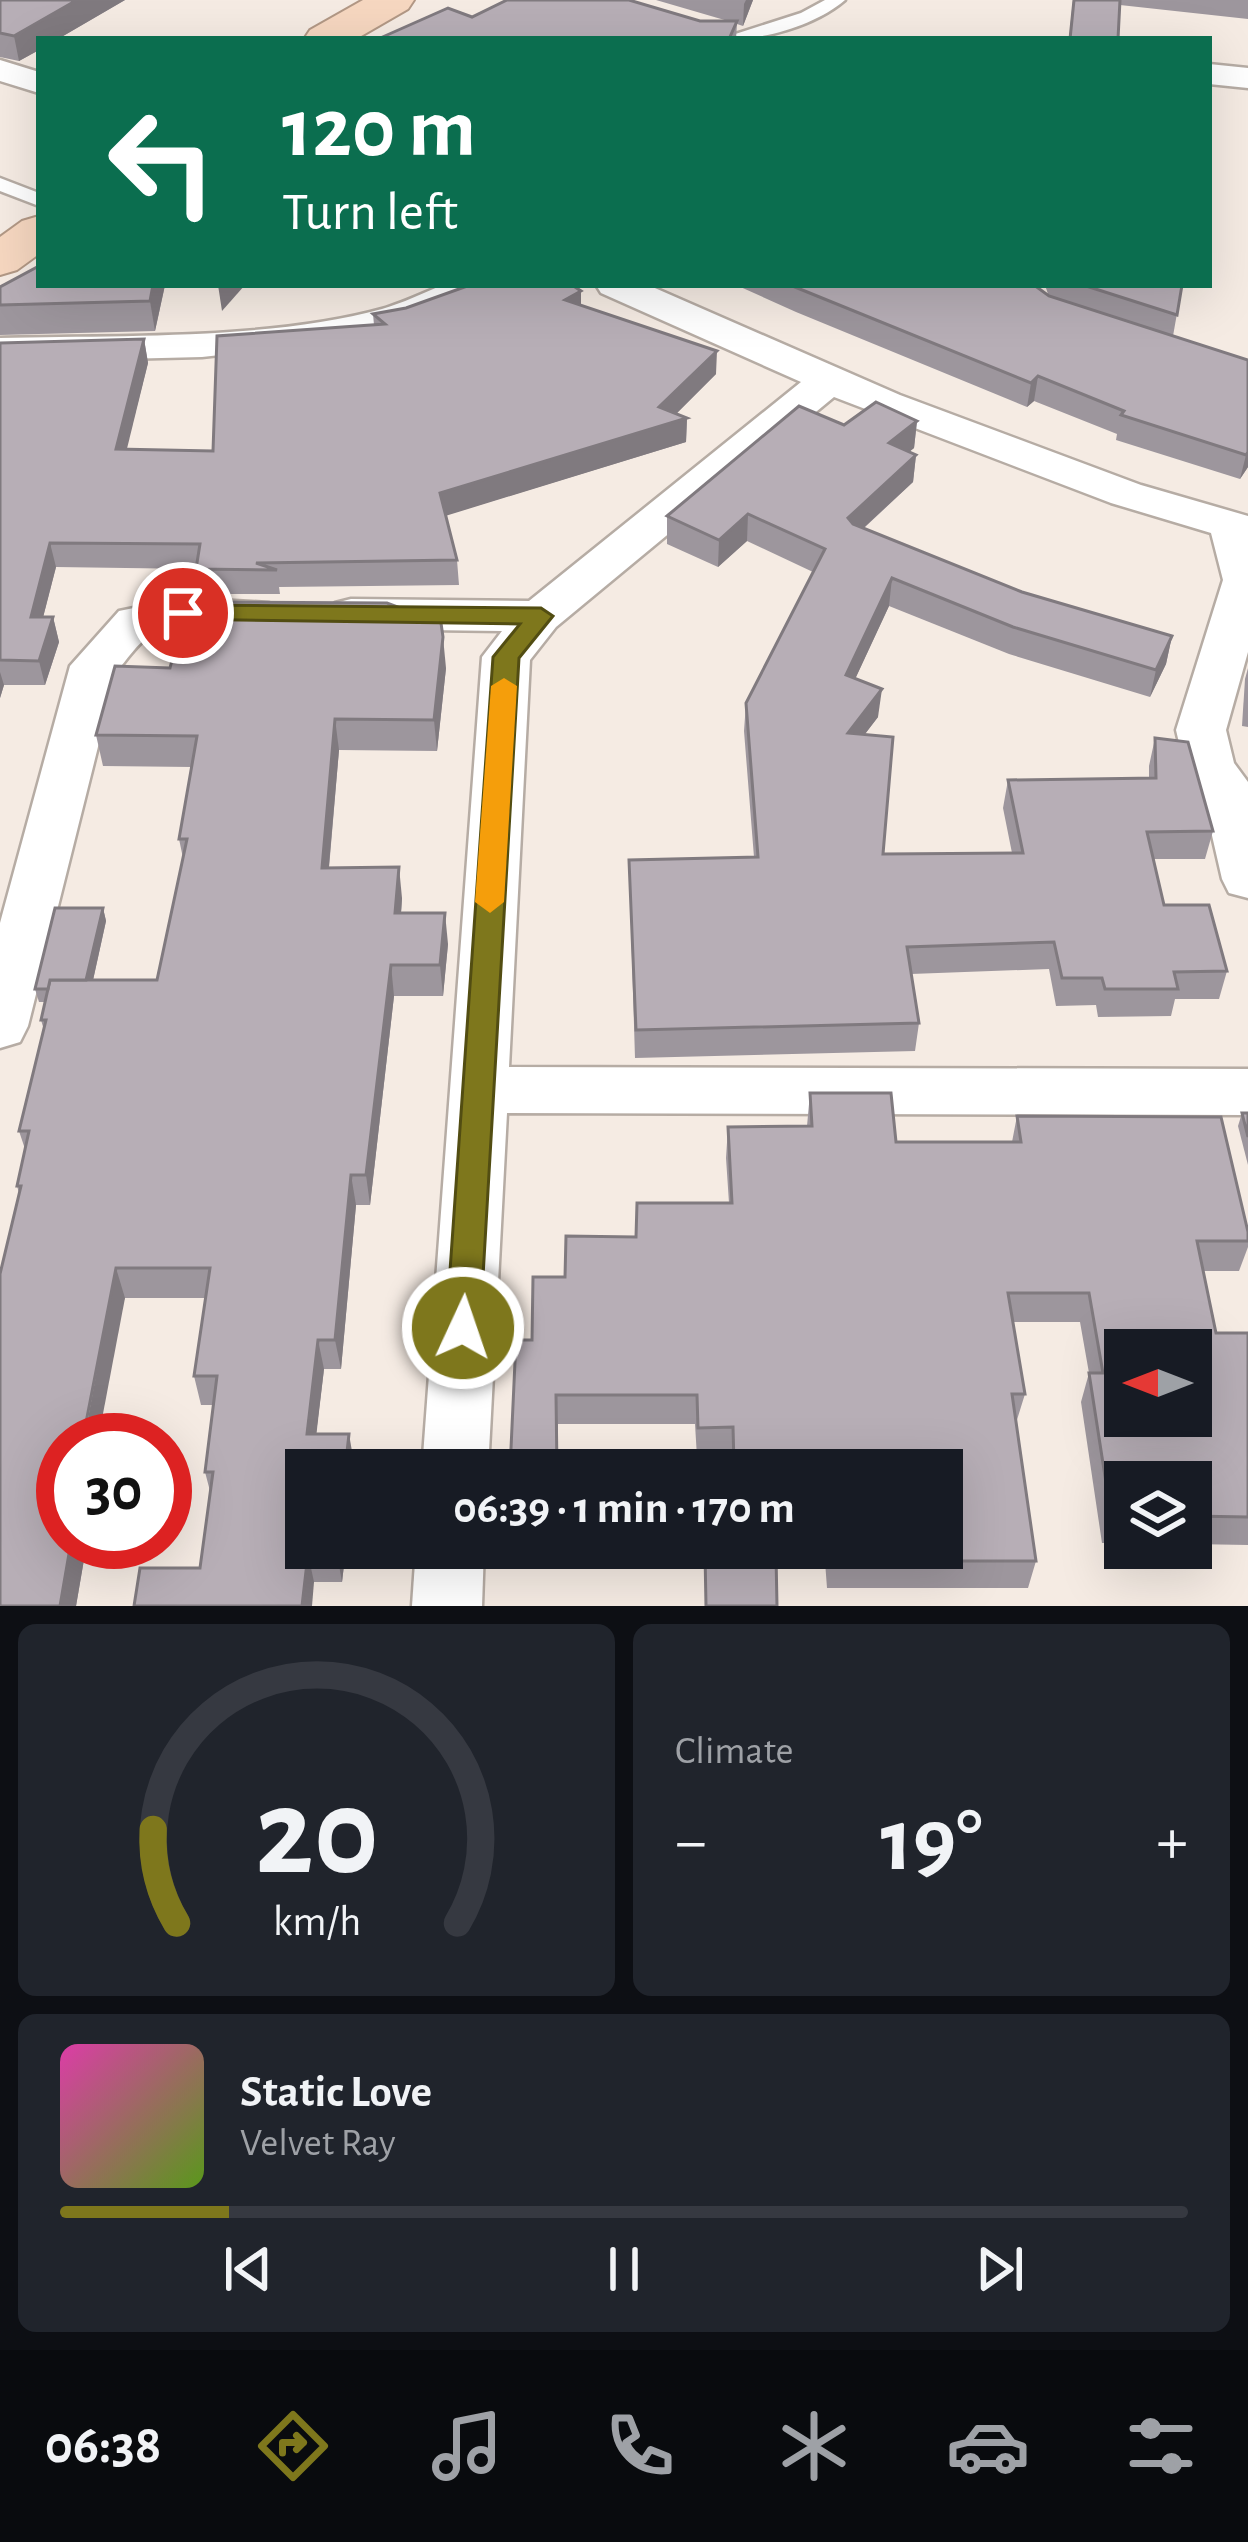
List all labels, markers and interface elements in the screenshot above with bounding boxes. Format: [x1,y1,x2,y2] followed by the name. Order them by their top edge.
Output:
[84,84,240,240] icon: left
[282,88,476,172] text: 120 m
[282,186,458,240] text: Turn left
[132,562,234,664] pin
[150,580,216,646] icon: arrive
[400,1265,526,1391] position arrow
[1104,1329,1212,1437] north arrow
[1104,1329,1212,1569] map controls
[36,1413,192,1569] speed limit sign: 30
[1104,1461,1212,1569] button: layers
[453,1486,795,1531] text: 06:39 · 1 min · 170 m
[675,1732,793,1771] text: Climate
[255,1772,378,1897] text: 20
[880,1797,983,1887] text: 19°
[675,1809,707,1875] text: −
[1156,1809,1188,1875] text: +
[272,1901,361,1944] text: km/h
[240,2070,432,2115] text: Static Love
[240,2124,396,2163] text: Velvet Ray
[215,2236,281,2302] icon: previous
[591,2236,657,2302] icon: pause
[967,2236,1033,2302] icon: next
[251,2404,335,2488] icon: directions
[425,2404,509,2488] icon: music
[598,2404,682,2488] icon: phone
[772,2404,856,2488] icon: climate
[946,2404,1030,2488] icon: car
[1119,2404,1203,2488] icon: filters
[45,2419,161,2473] text: 06:38

